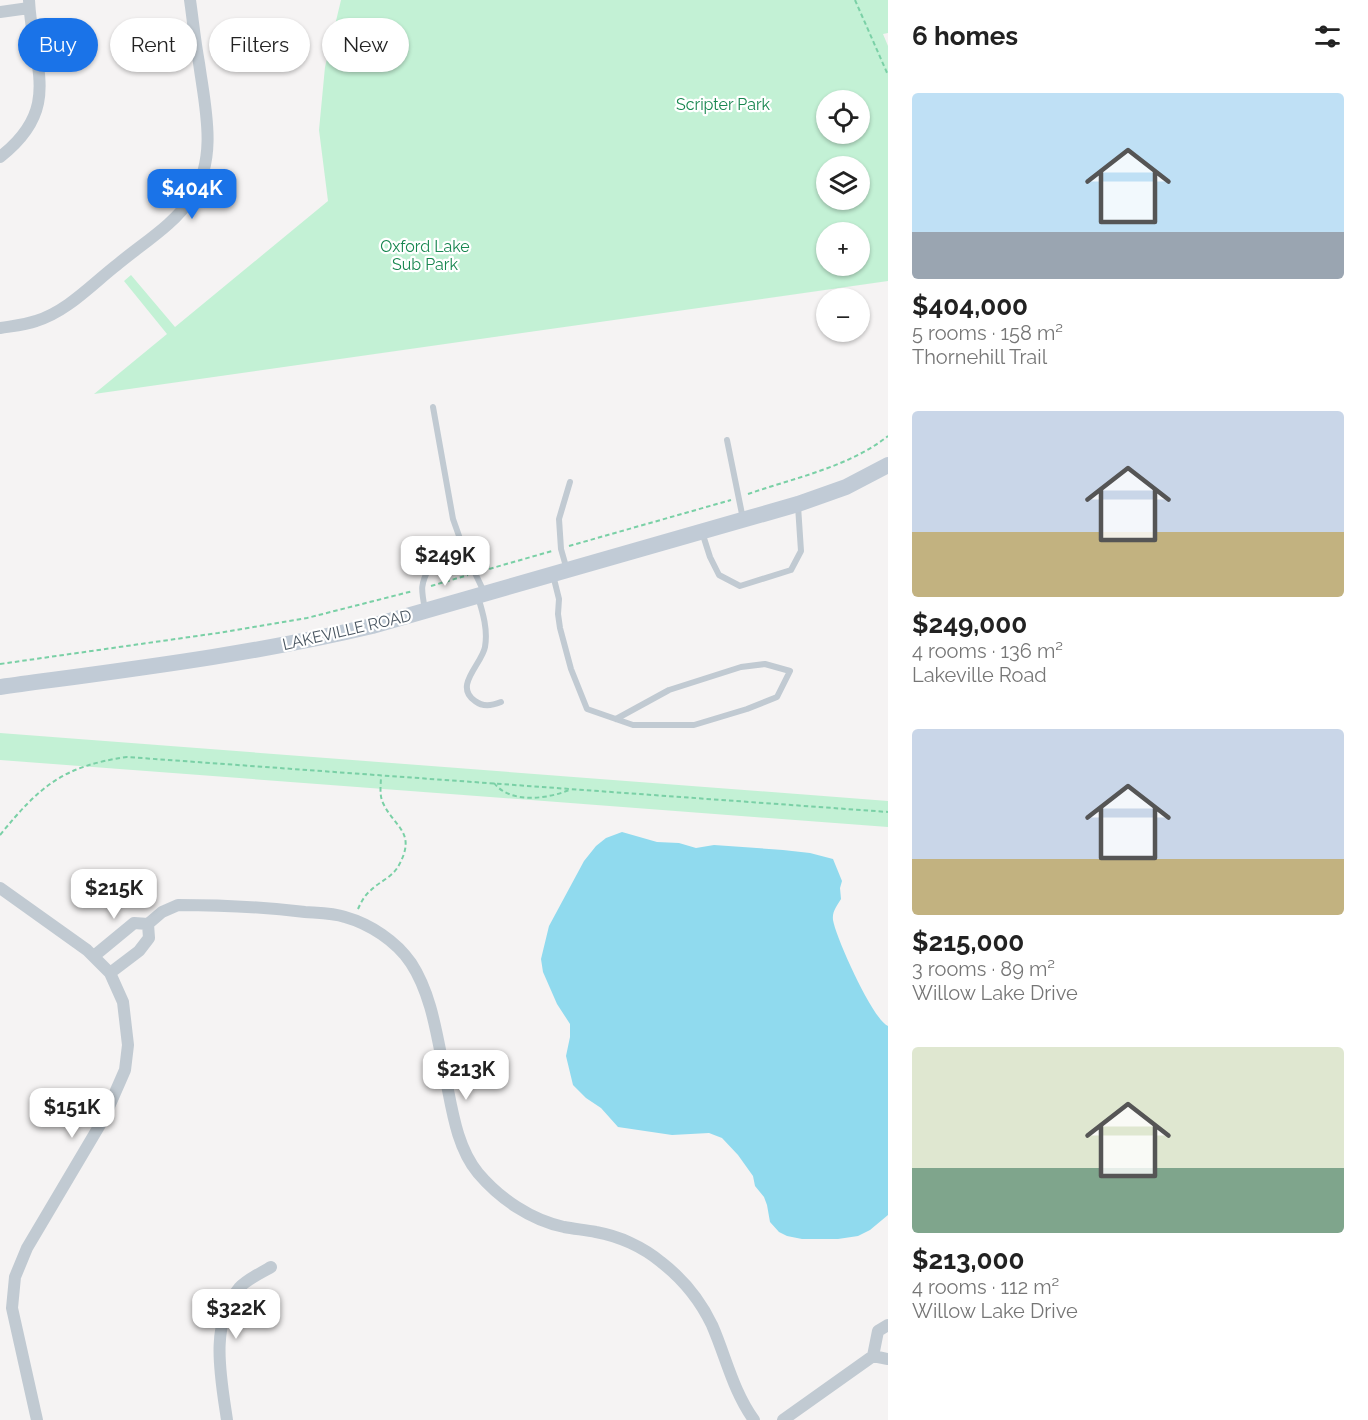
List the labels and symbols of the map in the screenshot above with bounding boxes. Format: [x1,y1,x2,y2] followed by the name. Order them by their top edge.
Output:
[676,95,770,114] park label: Scripter Park
[150,169,234,220] pin: $404K
[380,237,470,274] park label: Oxford Lake Sub Park
[403,536,487,587] pin: $249K
[281,606,413,654] street label: LAKEVILLE ROAD
[72,869,156,920] pin: $215K
[424,1050,508,1101] pin: $213K
[30,1088,114,1139] pin: $151K
[194,1289,278,1340] pin: $322K

